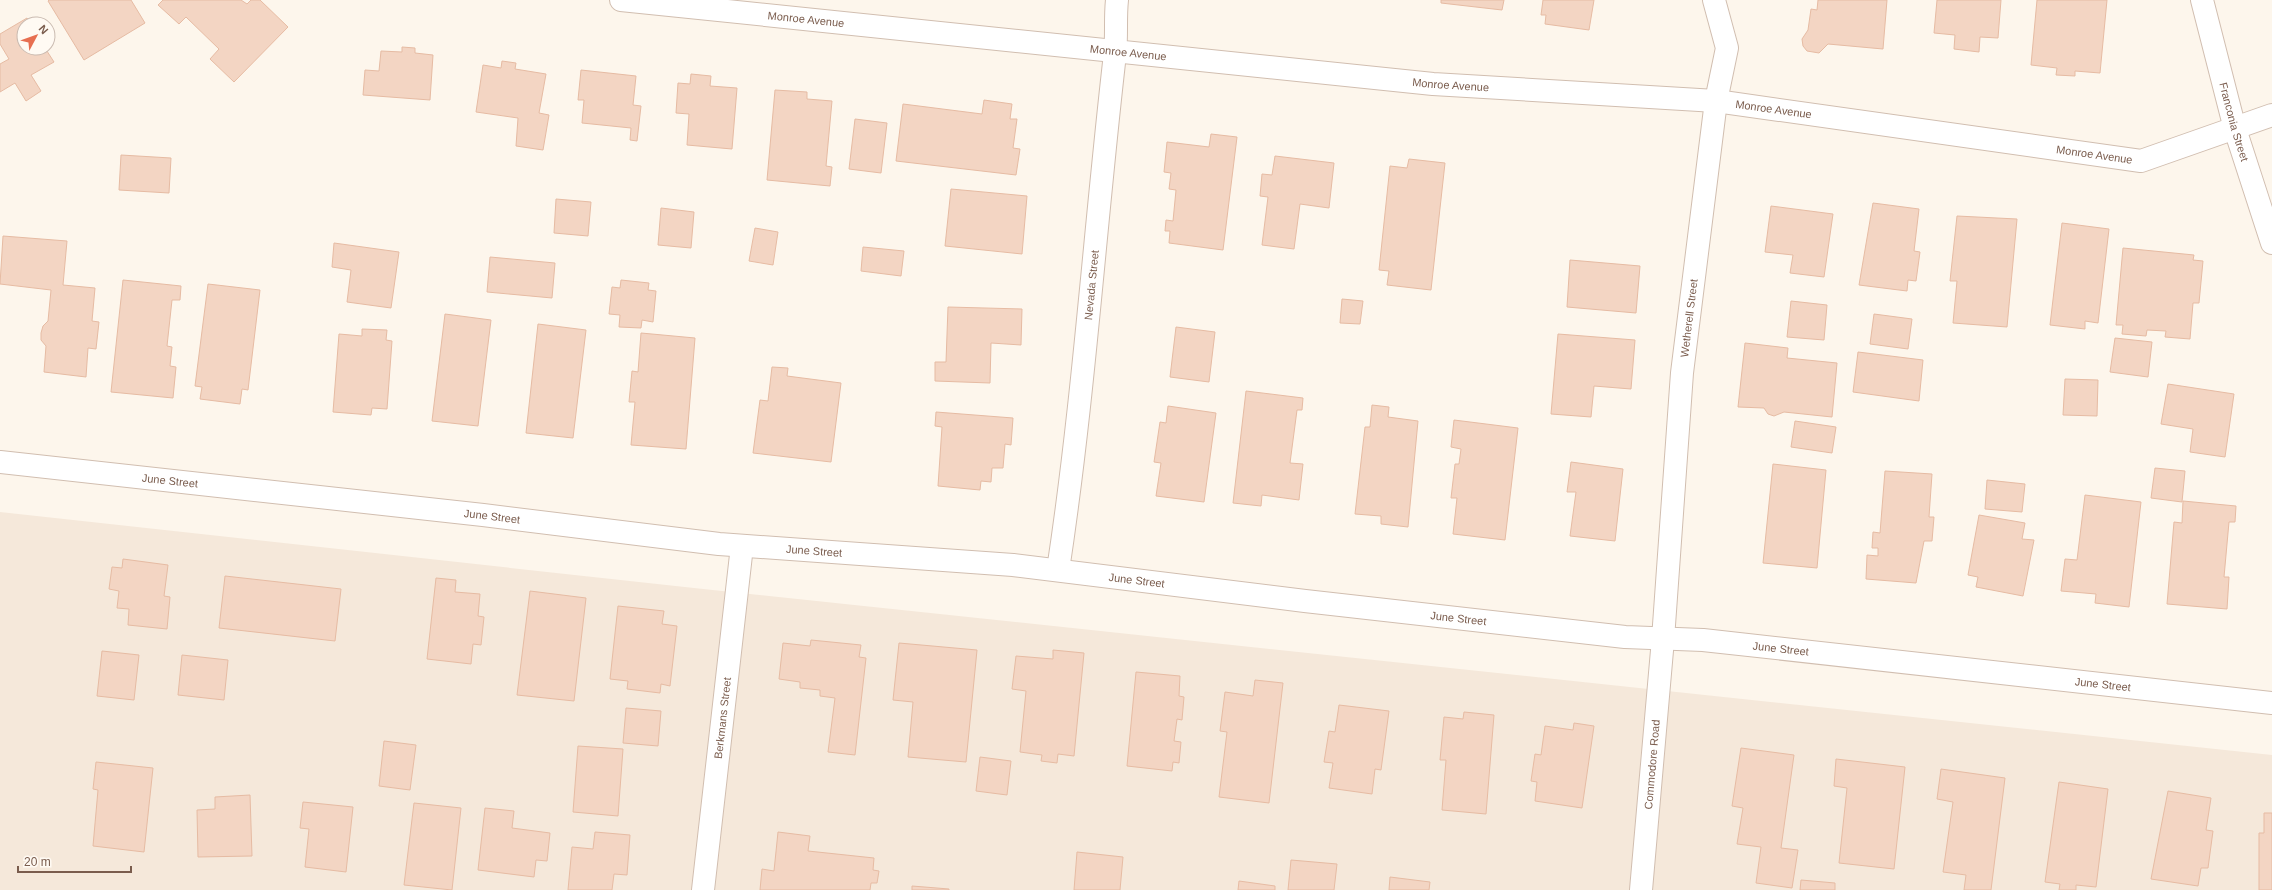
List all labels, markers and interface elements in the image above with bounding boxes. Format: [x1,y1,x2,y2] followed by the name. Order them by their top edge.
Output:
[767,9,845,29] street label: Monroe Avenue
[16,16,56,56] north arrow
[36,23,51,36] text: N
[1089,43,1167,62] street label: Monroe Avenue
[1412,76,1489,93] street label: Monroe Avenue
[2217,81,2251,163] street label: Franconia Street
[1735,98,1813,120] street label: Monroe Avenue
[2055,143,2133,166] street label: Monroe Avenue
[1082,249,1101,321] street label: Nevada Street
[1678,278,1700,358] street label: Wetherell Street
[141,472,199,490] street label: June Street
[463,507,521,526] street label: June Street
[786,543,843,559] street label: June Street
[1108,571,1165,590] street label: June Street
[1430,609,1487,627] street label: June Street
[1752,640,1809,658] street label: June Street
[2074,675,2131,693] street label: June Street
[712,677,733,760] street label: Berkmans Street
[1642,719,1662,810] street label: Commodore Road
[18,848,131,874] scale bar
[24,855,51,869] text: 20 m

